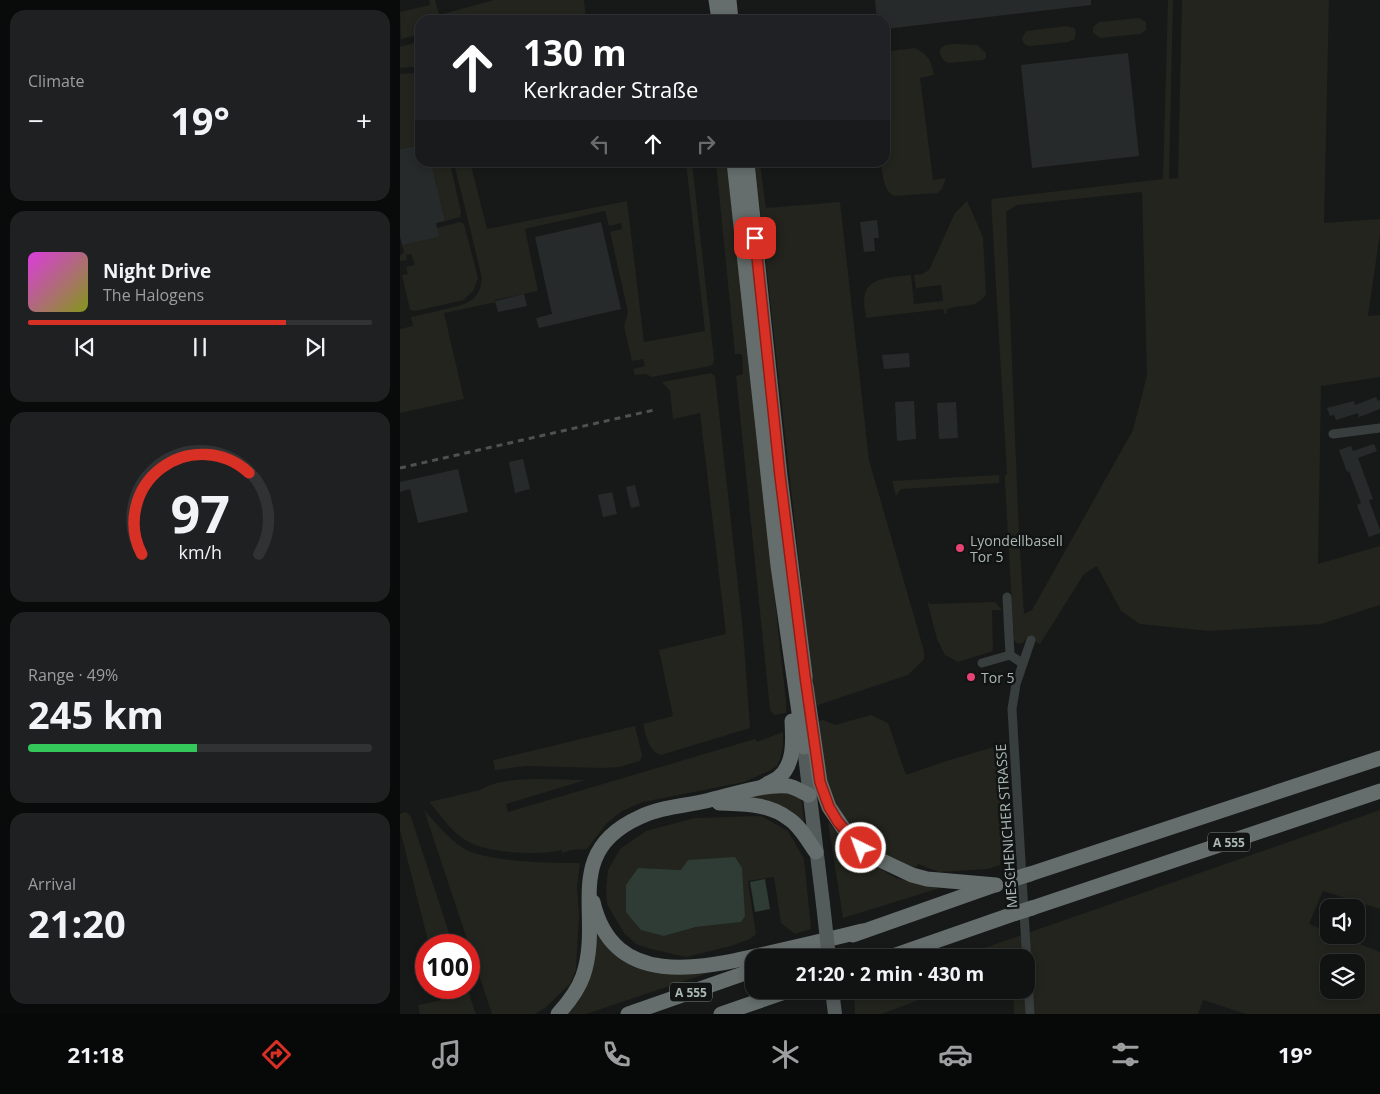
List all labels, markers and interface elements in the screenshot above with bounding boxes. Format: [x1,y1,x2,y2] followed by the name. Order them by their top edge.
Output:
[523,29,627,76] text: 130 m
[440,35,505,100] icon: ahead
[28,70,85,92] text: Climate
[523,74,698,104] text: Kerkrader Straße
[170,94,230,146] text: 19°
[28,101,44,139] text: −
[356,101,372,139] text: +
[586,130,614,158] icon: left
[639,130,667,158] icon: ahead
[692,130,720,158] icon: right
[734,217,776,259] pin
[741,224,769,252] icon: arrive
[103,258,211,284] text: Night Drive
[103,284,204,306] text: The Halogens
[71,333,99,361] icon: previous
[186,333,214,361] icon: pause
[301,333,329,361] icon: next
[170,477,230,548] text: 97
[970,531,1063,566] place label: Lyondellbasell Tor 5
[178,540,222,564] text: km/h
[954,542,966,554] marker: Lyondellbasell Tor 5
[28,664,118,686] text: Range · 49%
[981,668,1015,687] place label: Tor 5
[965,671,977,683] marker: Tor 5
[28,688,164,740] text: 245 km
[991,743,1021,909] street label: MESCHENICHER STRASSE
[834,821,886,873] position arrow
[1208,832,1250,852] road number: A 555
[28,873,76,895] text: Arrival
[28,897,126,949] text: 21:20
[1320,899,1365,999] map controls
[1320,899,1365,944] button: sound
[415,934,480,999] speed limit sign: 100
[1320,954,1365,999] button: layers
[796,961,984,987] text: 21:20 · 2 min · 430 m
[670,982,712,1002] road number: A 555
[259,1037,294,1072] icon: directions
[429,1037,464,1072] icon: music
[599,1037,634,1072] icon: phone
[768,1037,803,1072] icon: climate
[938,1037,973,1072] icon: car
[1108,1037,1143,1072] icon: filters
[67,1039,124,1069] text: 21:18
[1278,1039,1313,1069] text: 19°

